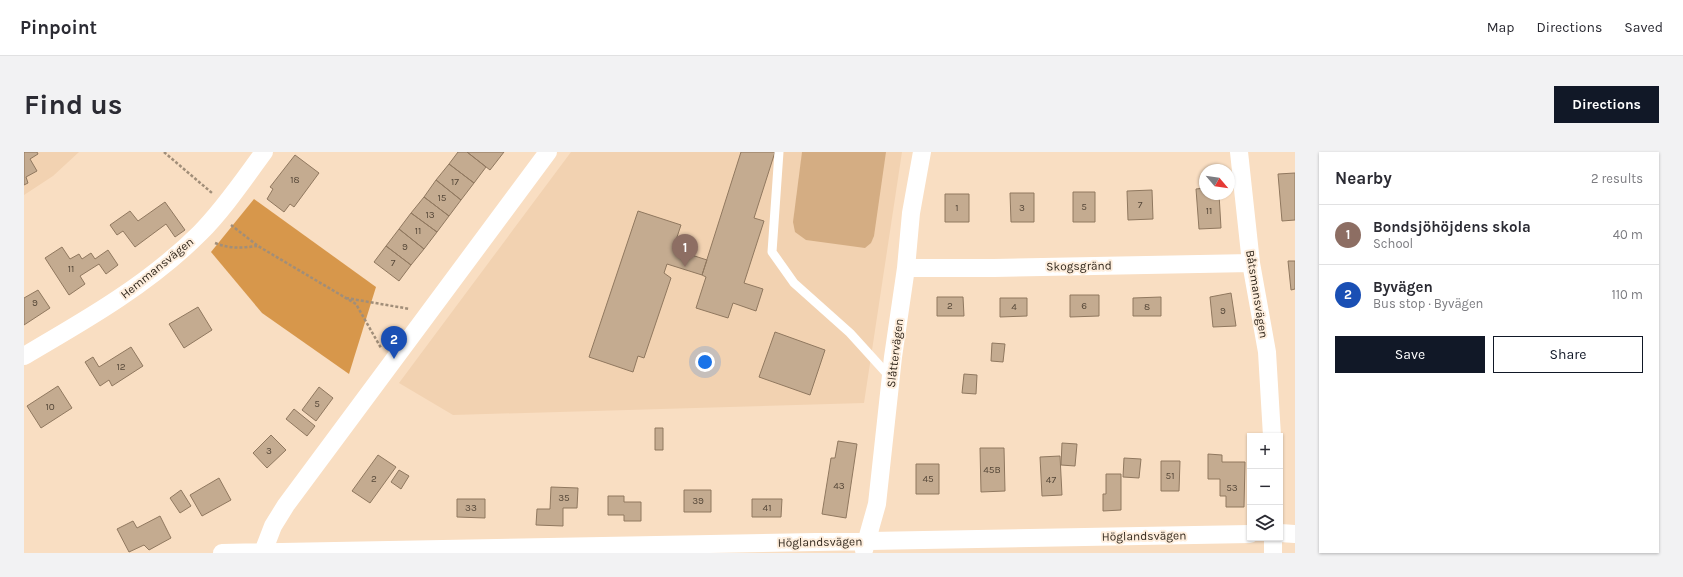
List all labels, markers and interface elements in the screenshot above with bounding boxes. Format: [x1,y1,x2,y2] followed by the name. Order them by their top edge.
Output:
[20,17,97,39] text: Pinpoint
[1487,19,1515,36] text: Map
[1537,19,1602,36] text: Directions
[1624,19,1663,36] text: Saved
[1554,86,1659,123] button: Directions
[24,88,123,121] text: Find us
[1199,164,1235,200] north arrow
[1335,168,1392,188] text: Nearby
[1591,171,1643,186] text: 2 results
[290,174,300,186] house number: 18
[451,176,459,188] house number: 17
[438,192,447,204] house number: 15
[1138,199,1143,211] house number: 7
[1081,201,1087,213] house number: 5
[955,202,959,214] house number: 1
[1019,202,1025,214] house number: 3
[1206,205,1212,217] house number: 11
[425,209,435,221] house number: 13
[1373,218,1531,236] text: Bondsjöhöjdens skola
[415,225,421,237] house number: 11
[1346,227,1350,242] text: 1
[1613,227,1643,242] text: 40 m
[118,234,196,302] street label: Hemmansvägen
[672,234,698,267] pin: 1
[1373,236,1413,251] text: School
[402,241,408,253] house number: 9
[1243,249,1271,339] street label: Båtsmansvägen
[391,257,396,269] house number: 7
[1046,258,1112,274] street label: Skogsgränd
[68,263,74,275] house number: 11
[1373,278,1433,296] text: Byvägen
[1344,287,1352,302] text: 2
[1611,287,1643,302] text: 110 m
[1373,296,1483,311] text: Bus stop · Byvägen
[32,297,38,309] house number: 9
[947,300,953,312] house number: 2
[1081,300,1087,312] house number: 6
[1011,301,1017,313] house number: 4
[1144,301,1150,313] house number: 8
[1220,305,1226,317] house number: 9
[884,318,906,388] street label: Slåttervägen
[381,326,407,359] pin: 2
[1335,336,1485,373] button: Save
[1493,336,1643,373] button: Share
[695,352,715,372] your location
[116,361,126,373] house number: 12
[314,398,320,410] house number: 5
[45,401,55,413] house number: 10
[1247,433,1283,541] map controls
[1247,433,1283,469] button: +
[266,445,272,457] house number: 3
[983,464,1001,476] house number: 45B
[1247,469,1283,505] button: −
[1166,470,1174,482] house number: 51
[371,473,377,485] house number: 2
[922,473,934,485] house number: 45
[1046,474,1056,486] house number: 47
[833,480,845,492] house number: 43
[1226,482,1238,494] house number: 53
[558,492,570,504] house number: 35
[692,495,704,507] house number: 39
[465,502,477,514] house number: 33
[763,502,771,514] house number: 41
[1247,505,1283,541] button: layers
[1101,528,1187,544] street label: Höglandsvägen
[777,534,863,550] street label: Höglandsvägen

